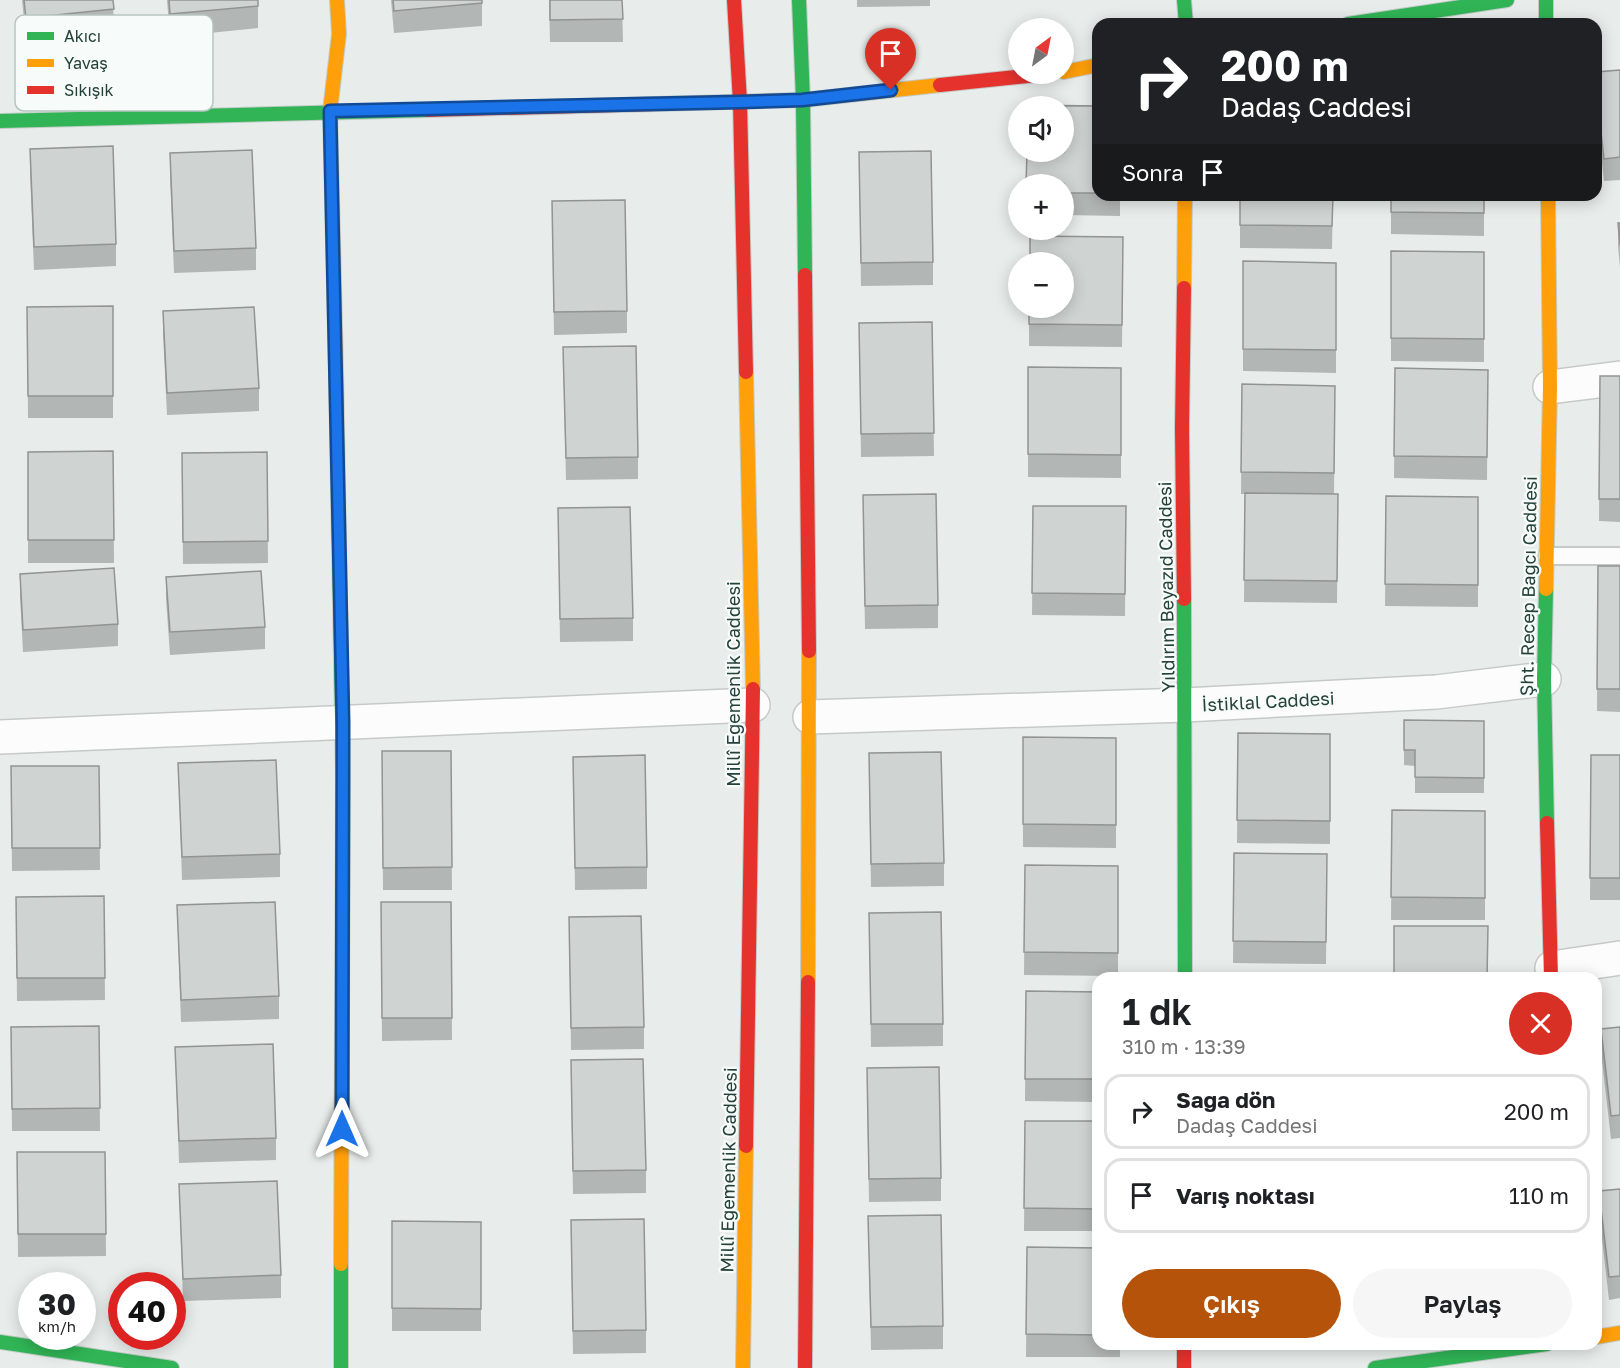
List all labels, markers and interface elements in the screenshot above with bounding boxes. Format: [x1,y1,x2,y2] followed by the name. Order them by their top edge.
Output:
[15,15,213,111] legend
[1008,18,1074,84] north arrow
[1008,18,1074,318] map controls
[64,26,101,46] text: Akıcı
[865,28,916,90] pin
[874,37,907,70] icon: arrive
[1221,40,1348,90] text: 200 m
[1122,42,1200,120] icon: right
[64,53,108,73] text: Yavaş
[64,80,114,100] text: Sıkışık
[1221,91,1412,123] text: Dadaş Caddesi
[1008,96,1074,162] button: sound
[1196,156,1229,189] icon: arrive
[1122,159,1184,186] text: Sonra
[1008,174,1074,240] button: +
[1008,252,1074,318] button: −
[1515,476,1541,696] street label: Şht. Recep Bağcı Caddesi
[1153,481,1179,693] street label: Yıldırım Beyazıd Caddesi
[722,581,744,787] street label: Millî Egemenlik Caddesi
[1201,687,1335,715] street label: İstiklal Caddesi
[1122,990,1192,1033] text: 1 dk
[1509,992,1572,1055] button: close
[1122,1034,1246,1058] text: 310 m · 13:39
[715,1067,741,1273] street label: Millî Egemenlik Caddesi
[1176,1086,1275,1113] text: Sağa dön
[1125,1095,1158,1128] icon: right
[310,1097,374,1161] position arrow
[1504,1098,1569,1125] text: 200 m
[1176,1113,1318,1137] text: Dadaş Caddesi
[1125,1179,1158,1212] icon: arrive
[1176,1182,1315,1209] text: Varış noktası
[1509,1182,1569,1209] text: 110 m
[1122,1269,1341,1338] button: Çıkış
[1353,1269,1572,1338] button: Paylaş
[108,1272,186,1350] speed limit sign: 40
[38,1286,76,1322] text: 30
[38,1317,76,1335] text: km/h

